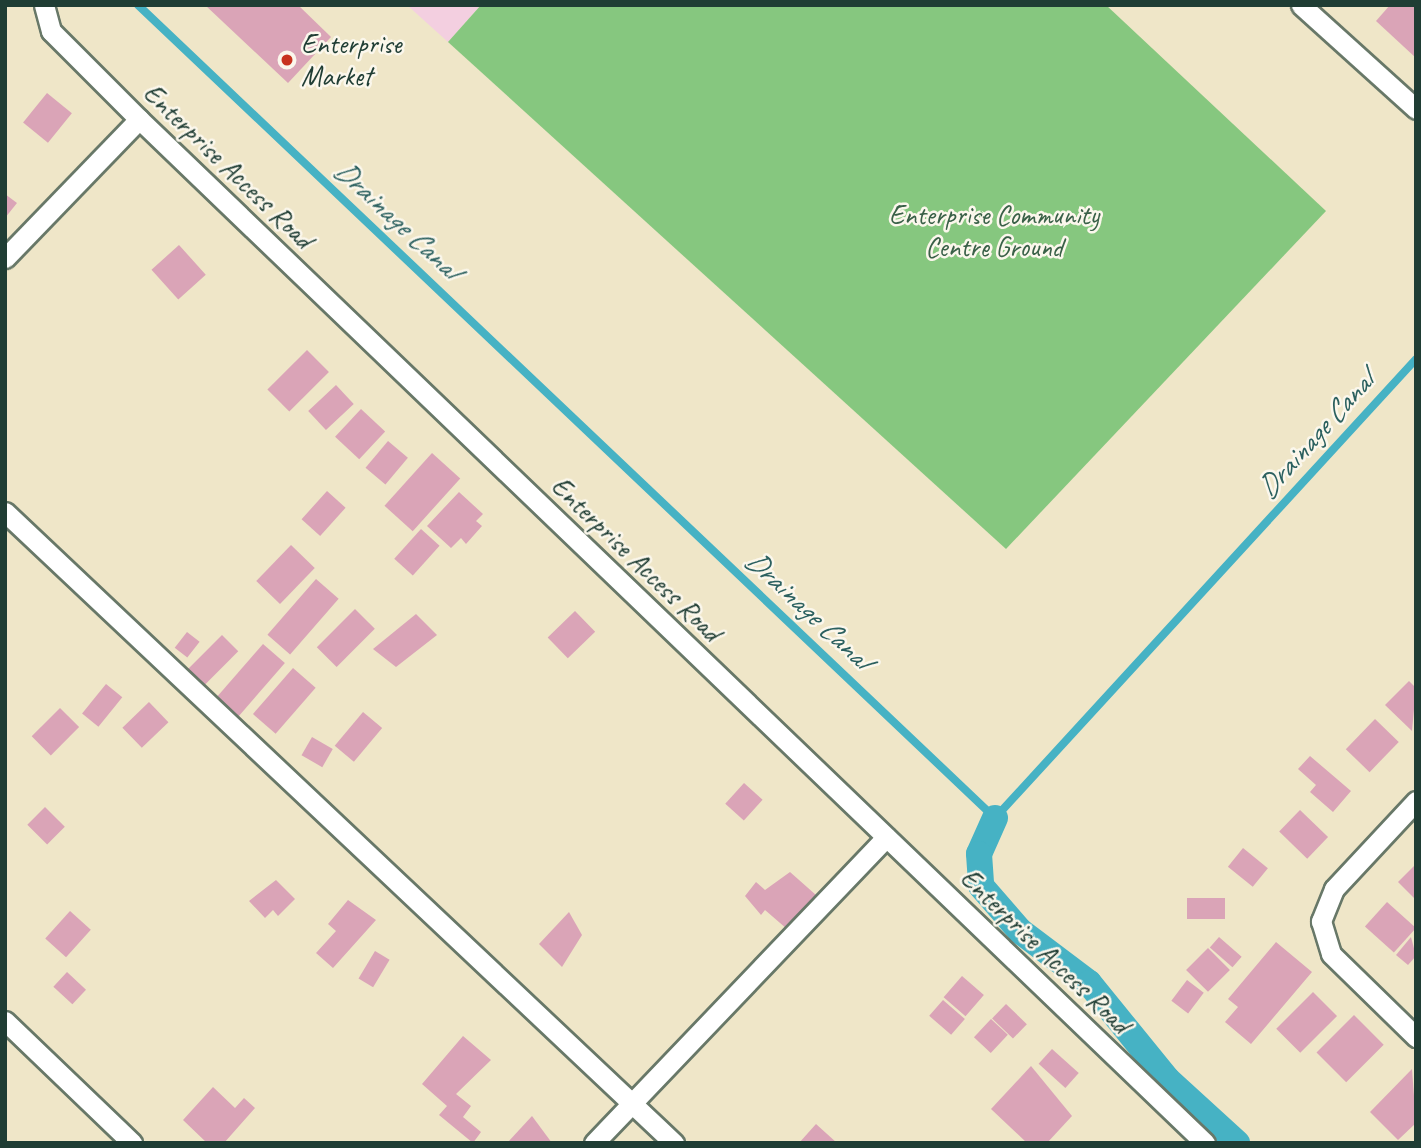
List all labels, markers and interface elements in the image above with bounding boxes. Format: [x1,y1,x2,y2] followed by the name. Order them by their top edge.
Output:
[301,27,401,93] place label: Enterprise Market
[279,52,295,68] marker: Enterprise Market
[136,77,320,255] street label: Enterprise Access Road
[327,152,467,286] water label: Drainage Canal
[889,198,1099,264] park label: Enterprise Community Centre Ground
[1249,364,1381,506] water label: Drainage Canal
[544,470,728,648] street label: Enterprise Access Road
[738,542,878,676] water label: Drainage Canal
[953,862,1137,1040] street label: Enterprise Access Road

